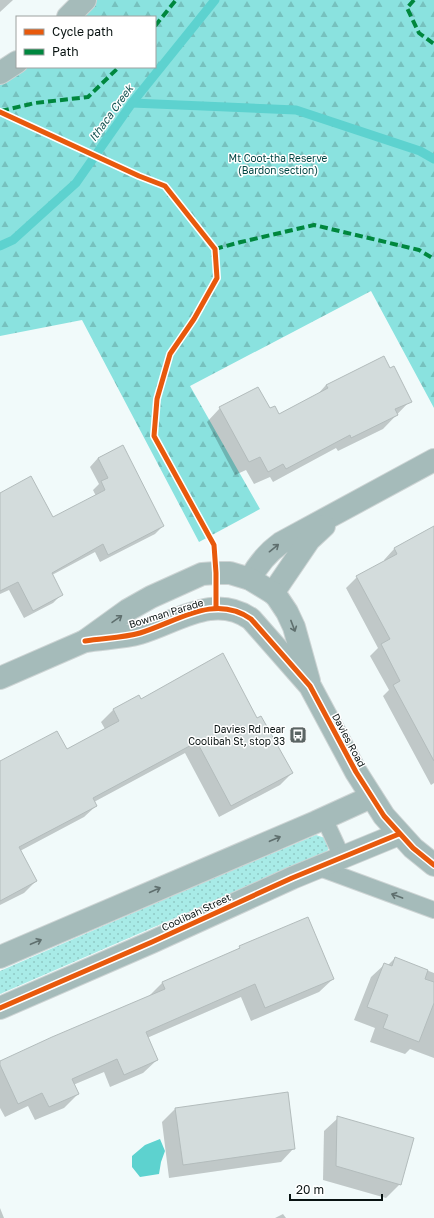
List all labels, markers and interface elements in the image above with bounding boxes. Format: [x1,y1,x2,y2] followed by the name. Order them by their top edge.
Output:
[16,16,156,68] legend
[52,24,113,39] text: Cycle path
[52,44,79,59] text: Path
[86,81,136,143] water label: Ithaca Creek
[229,152,328,176] park label: Mt Coot-tha Reserve (Bardon section)
[268,544,279,553] one-way arrow
[127,596,205,630] street label: Bowman Parade
[111,615,122,623] one-way arrow
[289,619,297,631] one-way arrow
[330,711,368,769] street label: Davies Road
[188,723,285,747] place label: Davies Rd near Coolibah St, stop 33
[288,725,308,745] bus stop icon: Davies Rd near Coolibah St, stop 33
[268,835,280,842] one-way arrow
[149,886,161,893] one-way arrow
[160,891,232,933] street label: Coolibah Street
[392,892,404,900] one-way arrow
[29,938,41,945] one-way arrow
[290,1176,382,1202] scale bar
[296,1182,324,1197] text: 20 m

